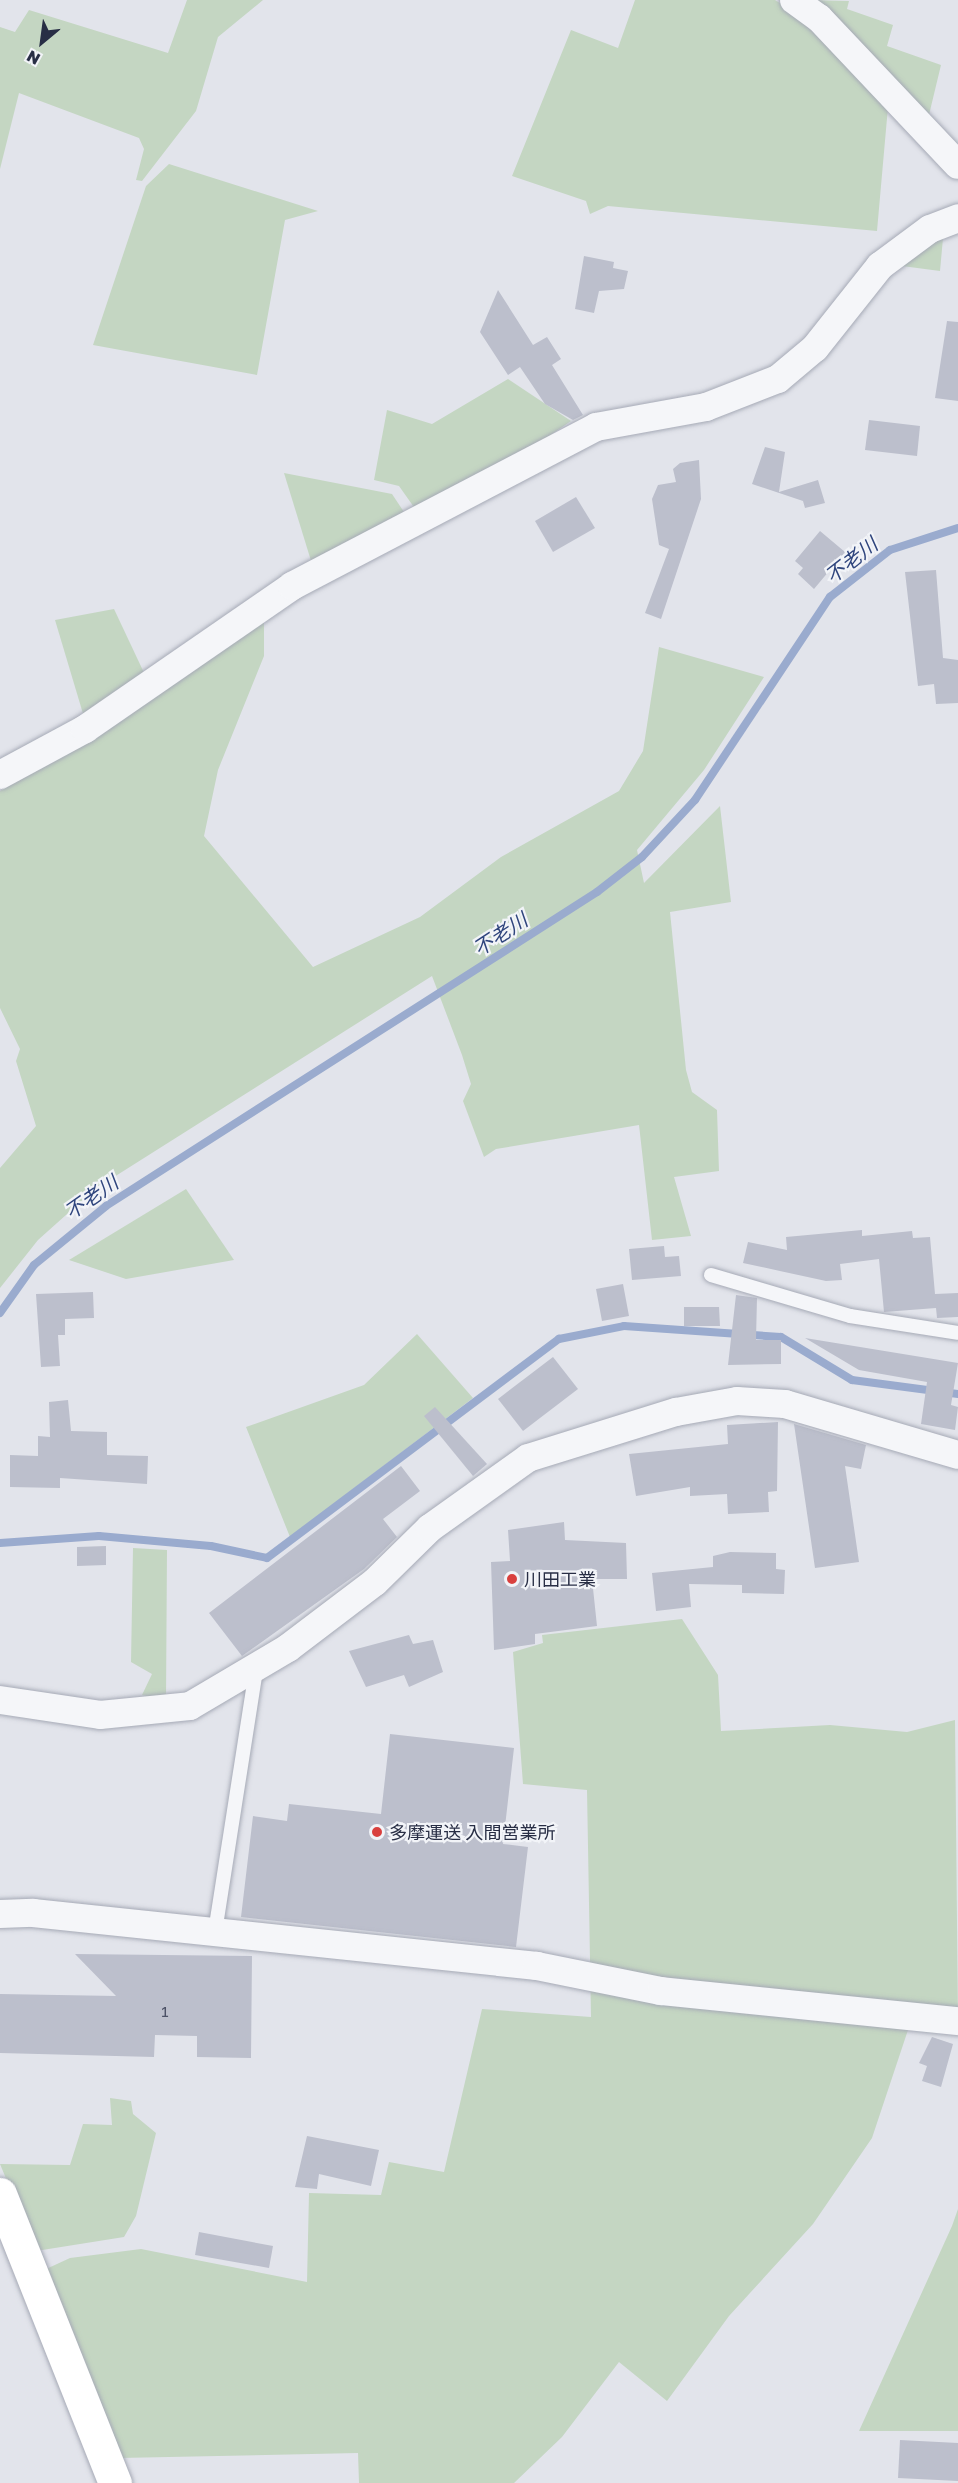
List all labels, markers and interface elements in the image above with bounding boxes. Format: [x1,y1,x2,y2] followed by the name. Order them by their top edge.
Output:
[12,12,72,72] north arrow
[23,46,43,69] text: N
[820,532,882,588] water label: 不老川
[468,908,532,960] water label: 不老川
[60,1170,122,1224] water label: 不老川
[524,1568,596,1590] place label: 川田工業
[505,1572,519,1586] marker: 川田工業
[389,1821,555,1843] place label: 多摩運送 入間営業所
[370,1825,384,1839] marker: 多摩運送 入間営業所
[161,2003,169,2021] house number: 1

